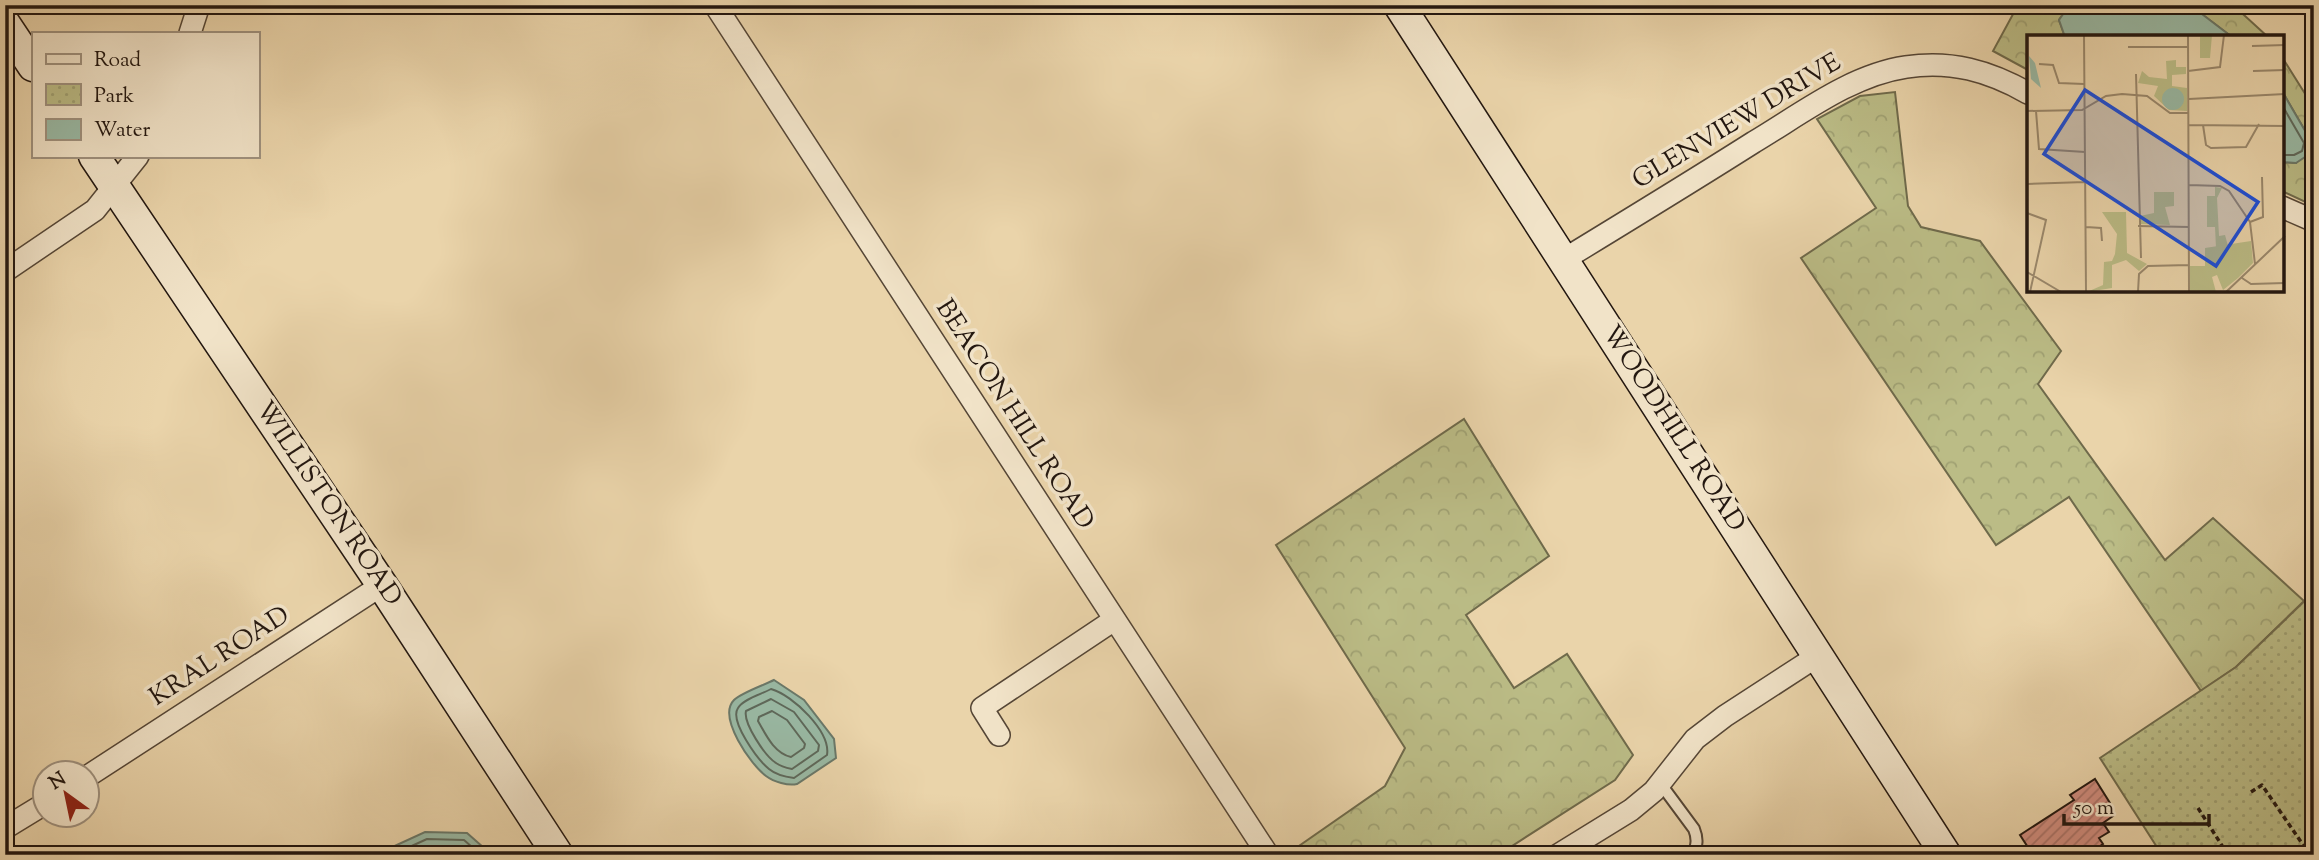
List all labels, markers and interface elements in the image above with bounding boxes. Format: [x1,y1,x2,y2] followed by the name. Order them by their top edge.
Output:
[32,32,259,158] legend
[2027,35,2284,292] inset map
[1626,45,1849,199] street label: GLENVIEW DRIVE
[94,46,141,76] text: Road
[94,82,135,112] text: Park
[94,116,151,146] text: Water
[926,293,1102,537] street label: BEACON HILL ROAD
[1592,318,1754,540] street label: WOODHILL ROAD
[246,394,410,614] street label: WILLISTON ROAD
[143,598,297,716] street label: KRAL ROAD
[32,758,102,828] north arrow
[44,766,72,797] text: N
[2064,783,2209,827] scale bar
[2073,794,2114,824] text: 50 m

